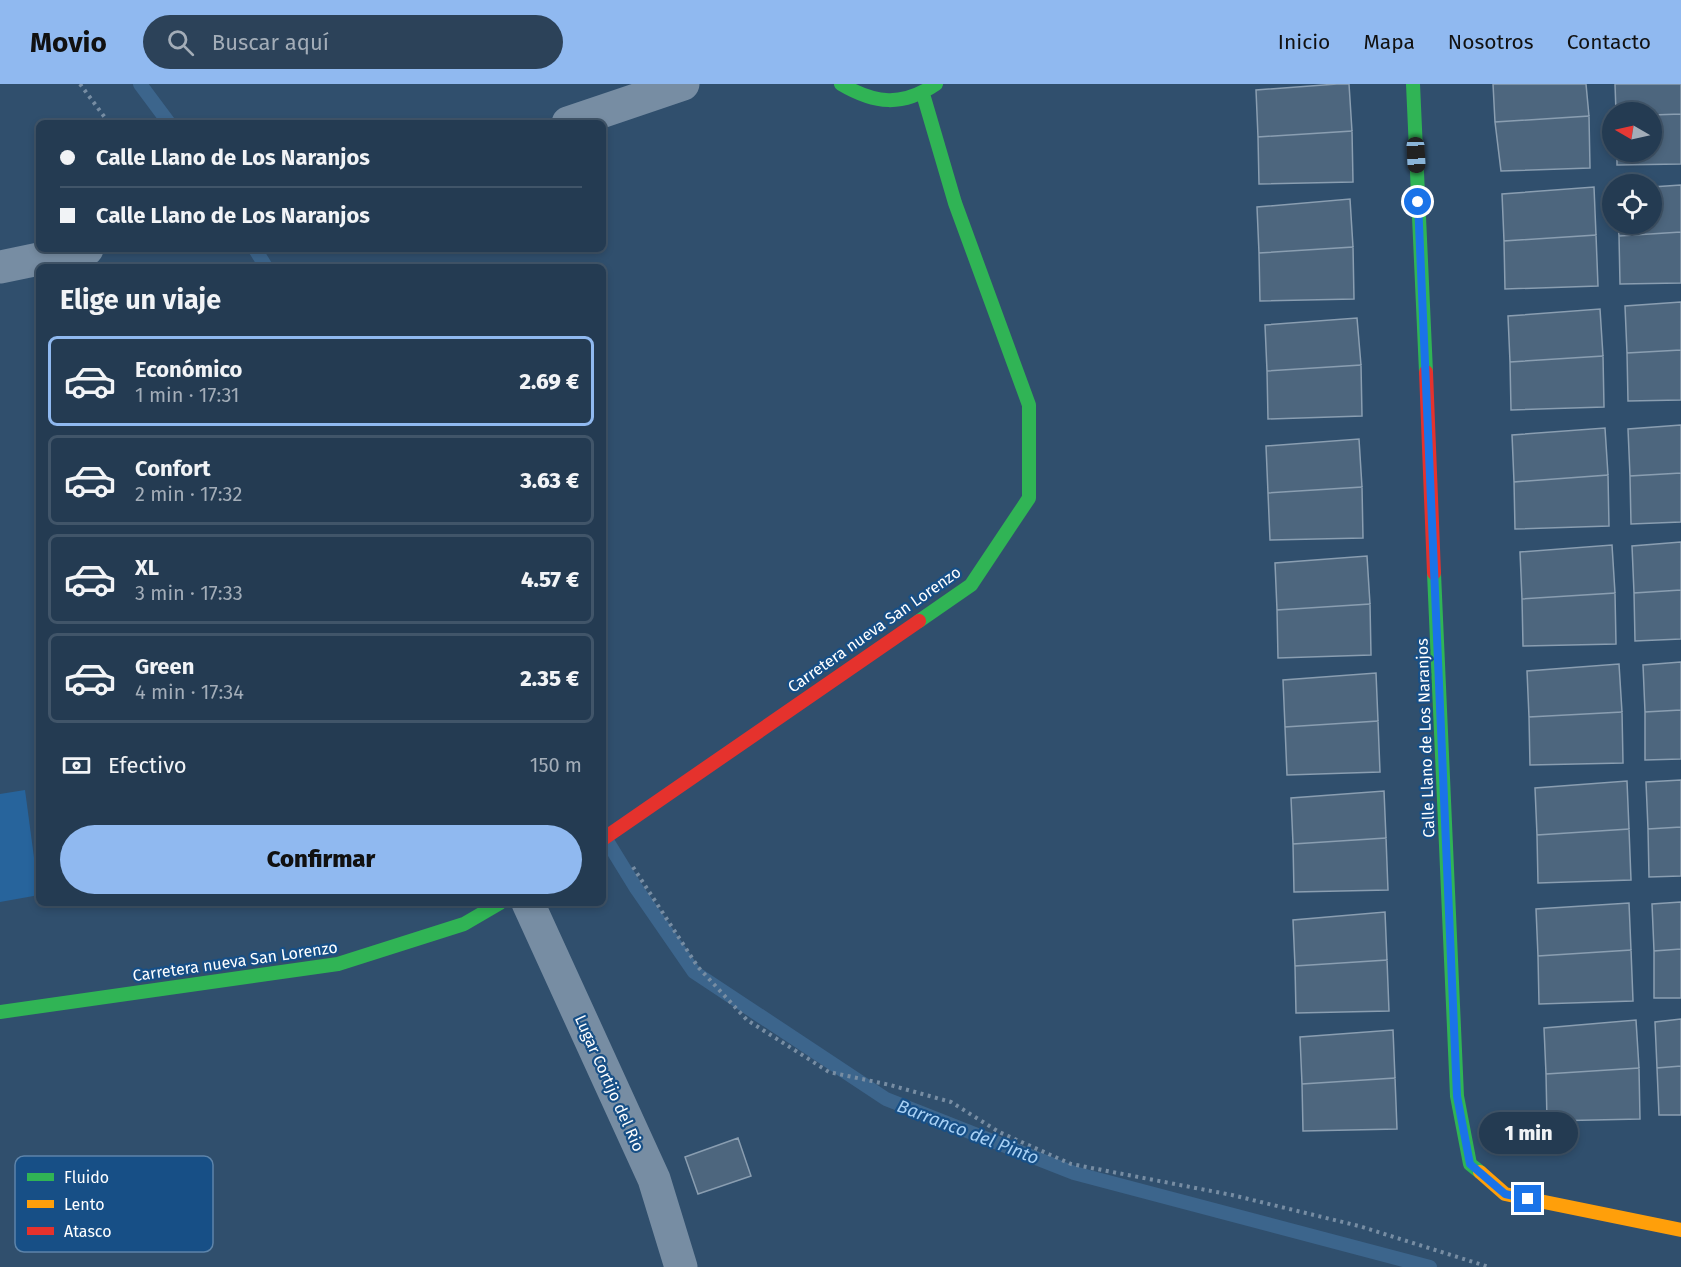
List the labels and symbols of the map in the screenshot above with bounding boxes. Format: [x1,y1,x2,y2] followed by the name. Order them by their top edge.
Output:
[1602,102,1662,162] north arrow
[1406,137,1426,173] car
[1404,188,1431,215] route start
[784,562,964,696] street label: Carretera nueva San Lorenzo
[1413,638,1438,838] street label: Calle Llano de Los Naranjos
[131,938,339,985] street label: Carretera nueva San Lorenzo
[571,1012,648,1154] street label: Lugar Cortijo del Rio
[894,1095,1042,1169] water label: Barranco del Pinto
[1478,1112,1577,1154] callout: 1 min
[15,1156,213,1252] legend
[64,1168,109,1187] text: Fluido
[1514,1185,1541,1212] route end
[64,1195,105,1214] text: Lento
[64,1222,112,1241] text: Atasco

